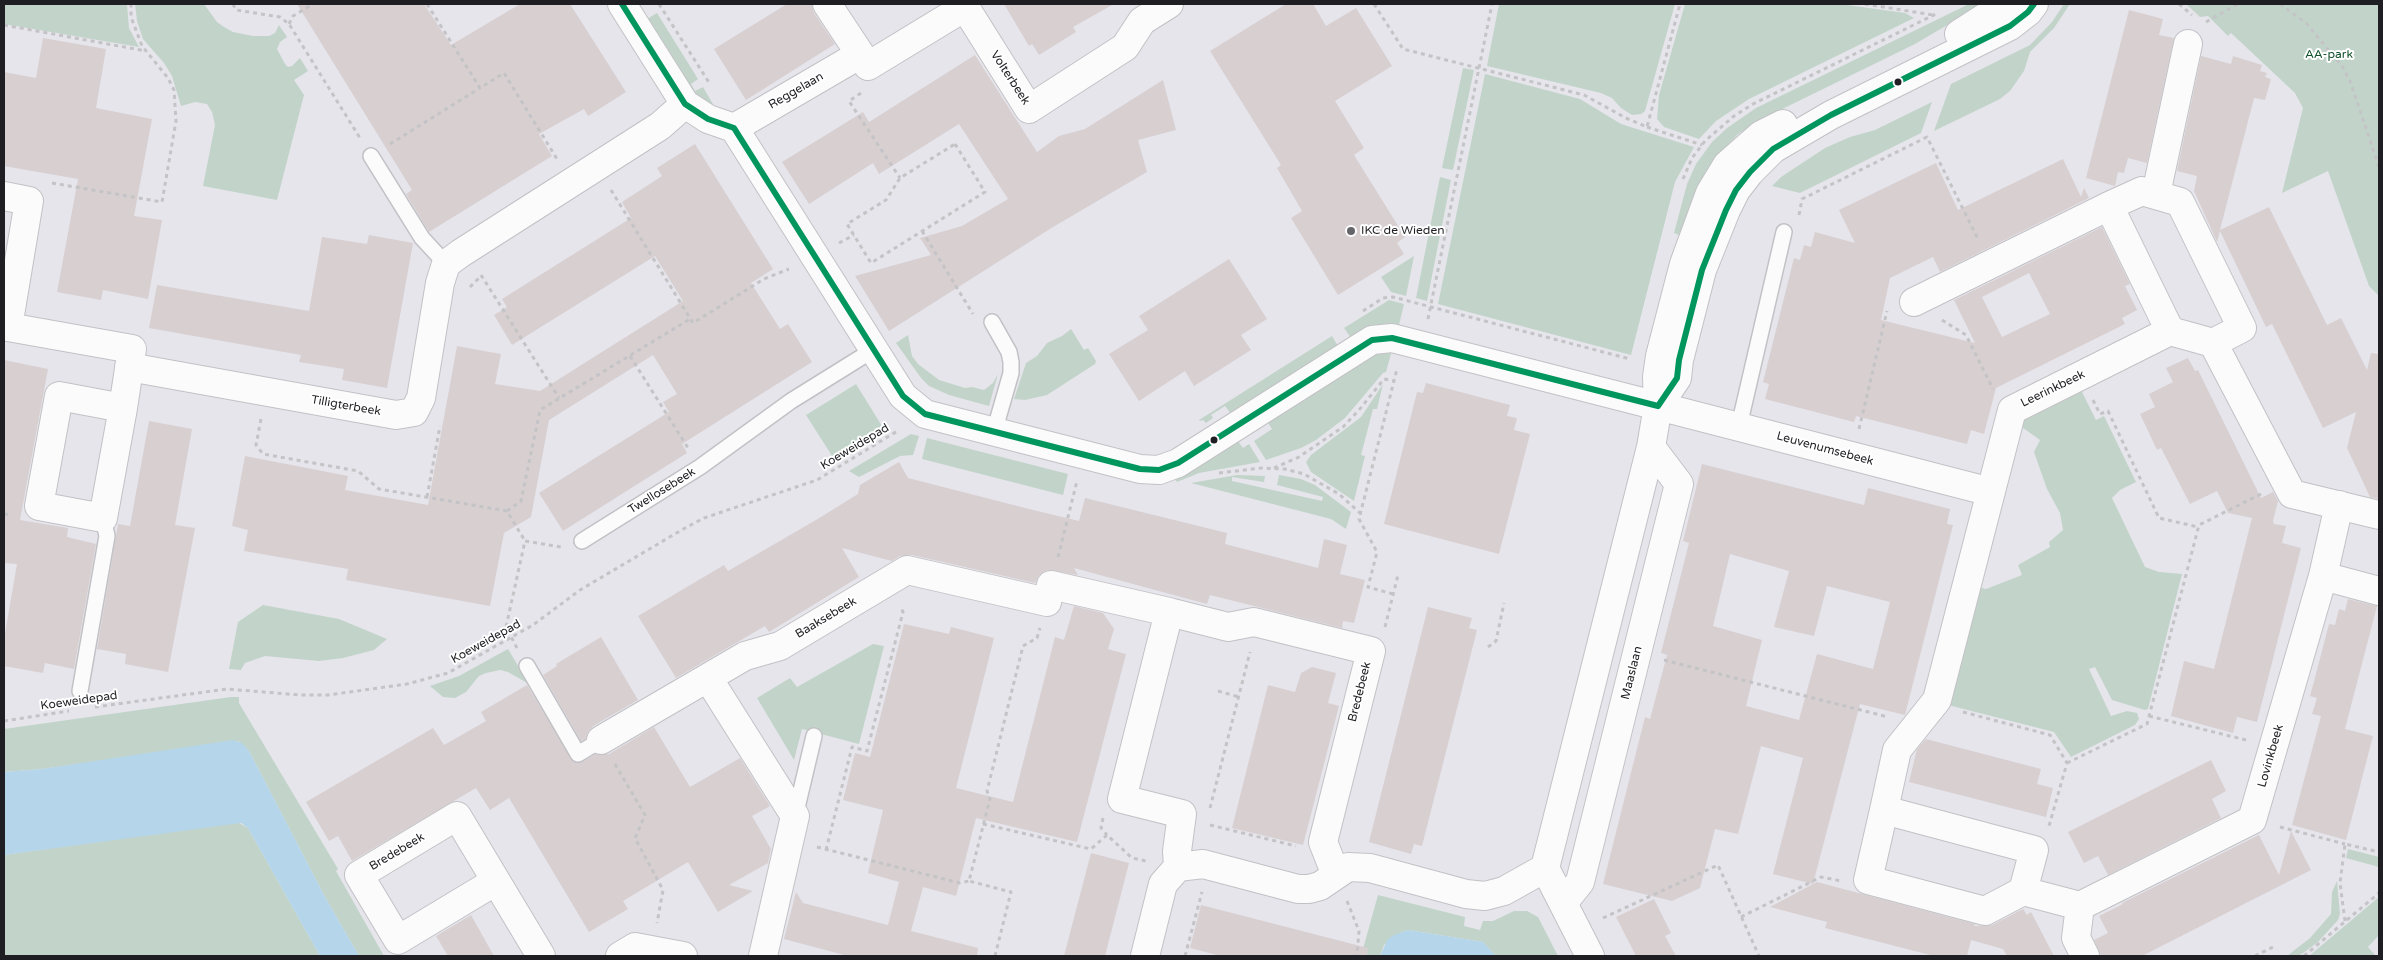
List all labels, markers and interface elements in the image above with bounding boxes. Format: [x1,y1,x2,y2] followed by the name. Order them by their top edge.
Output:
[987,48,1033,108] street label: Volterbeek
[2305,48,2353,62] park label: AA-park
[766,70,826,112] street label: Reggelaan
[1893,77,1903,87] unlabelled marker
[1361,224,1445,238] place label: IKC de Wieden
[1345,225,1357,237] marker: IKC de Wieden
[2019,367,2087,411] street label: Leerinkbeek
[310,393,382,419] street label: Tilligterbeek
[818,421,892,473] street label: Koeweidepad
[1775,429,1875,469] street label: Leuvenumsebeek
[1209,435,1219,445] unlabelled marker
[626,465,698,517] street label: Twellosebeek
[793,594,859,642] street label: Baaksebeek
[449,617,523,667] street label: Koeweidepad
[1618,645,1646,701] street label: Maaslaan
[1346,660,1374,724] street label: Bredebeek
[40,688,118,714] street label: Koeweidepad
[2255,723,2287,789] street label: Lovinkbeek
[367,830,427,874] street label: Bredebeek

